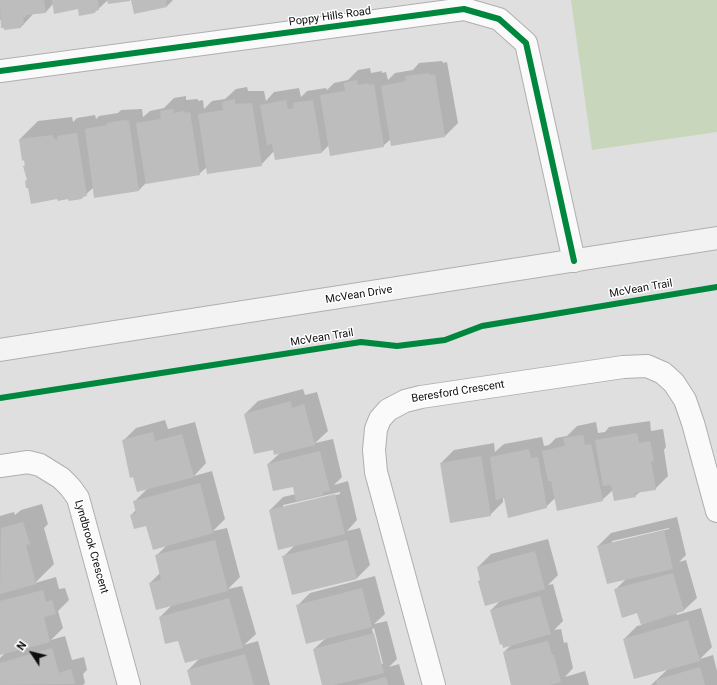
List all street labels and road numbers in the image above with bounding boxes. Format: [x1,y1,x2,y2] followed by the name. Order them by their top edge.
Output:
[288,5,372,29] street label: Poppy Hills Road
[608,277,674,301] street label: McVean Trail
[325,283,393,307] street label: McVean Drive
[289,326,355,350] street label: McVean Trail
[411,378,505,406] street label: Beresford Crescent
[71,499,111,595] street label: Lyndbrook Crescent

